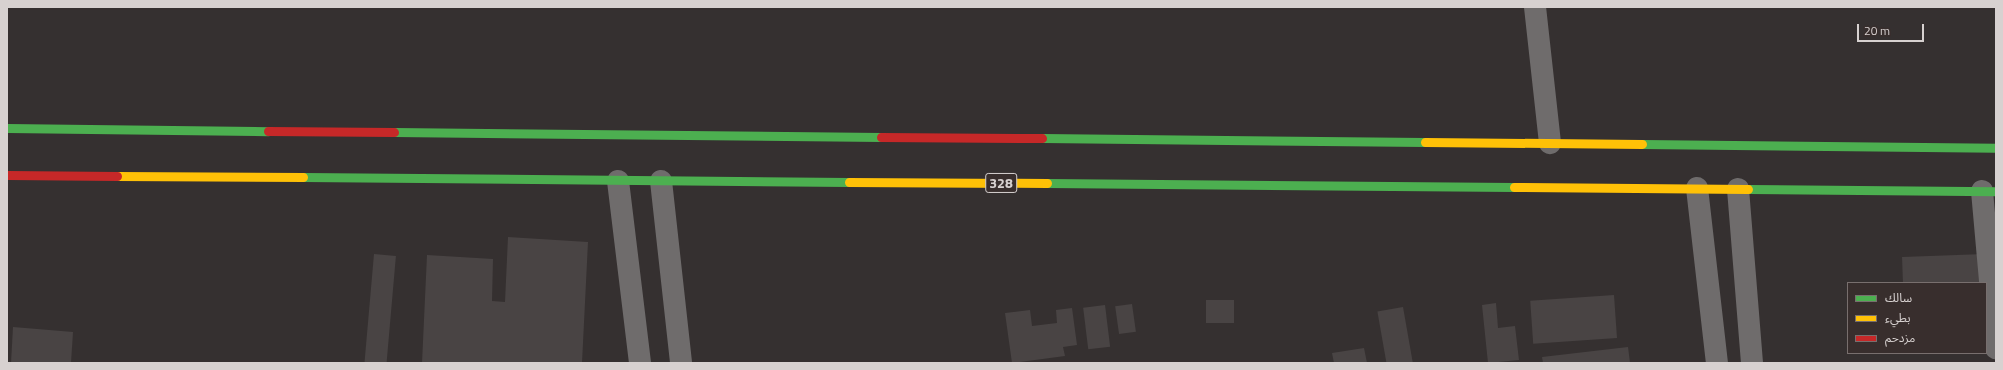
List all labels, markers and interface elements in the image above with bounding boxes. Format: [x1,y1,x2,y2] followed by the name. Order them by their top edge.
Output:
[1859,16,1926,42] scale bar
[1864,21,1890,40] text: 20 m
[985,171,1017,195] road number: 328
[1847,282,1987,354] legend
[1885,288,1912,307] text: سالك
[1885,308,1911,327] text: بطيء
[1885,328,1915,347] text: مزدحم

